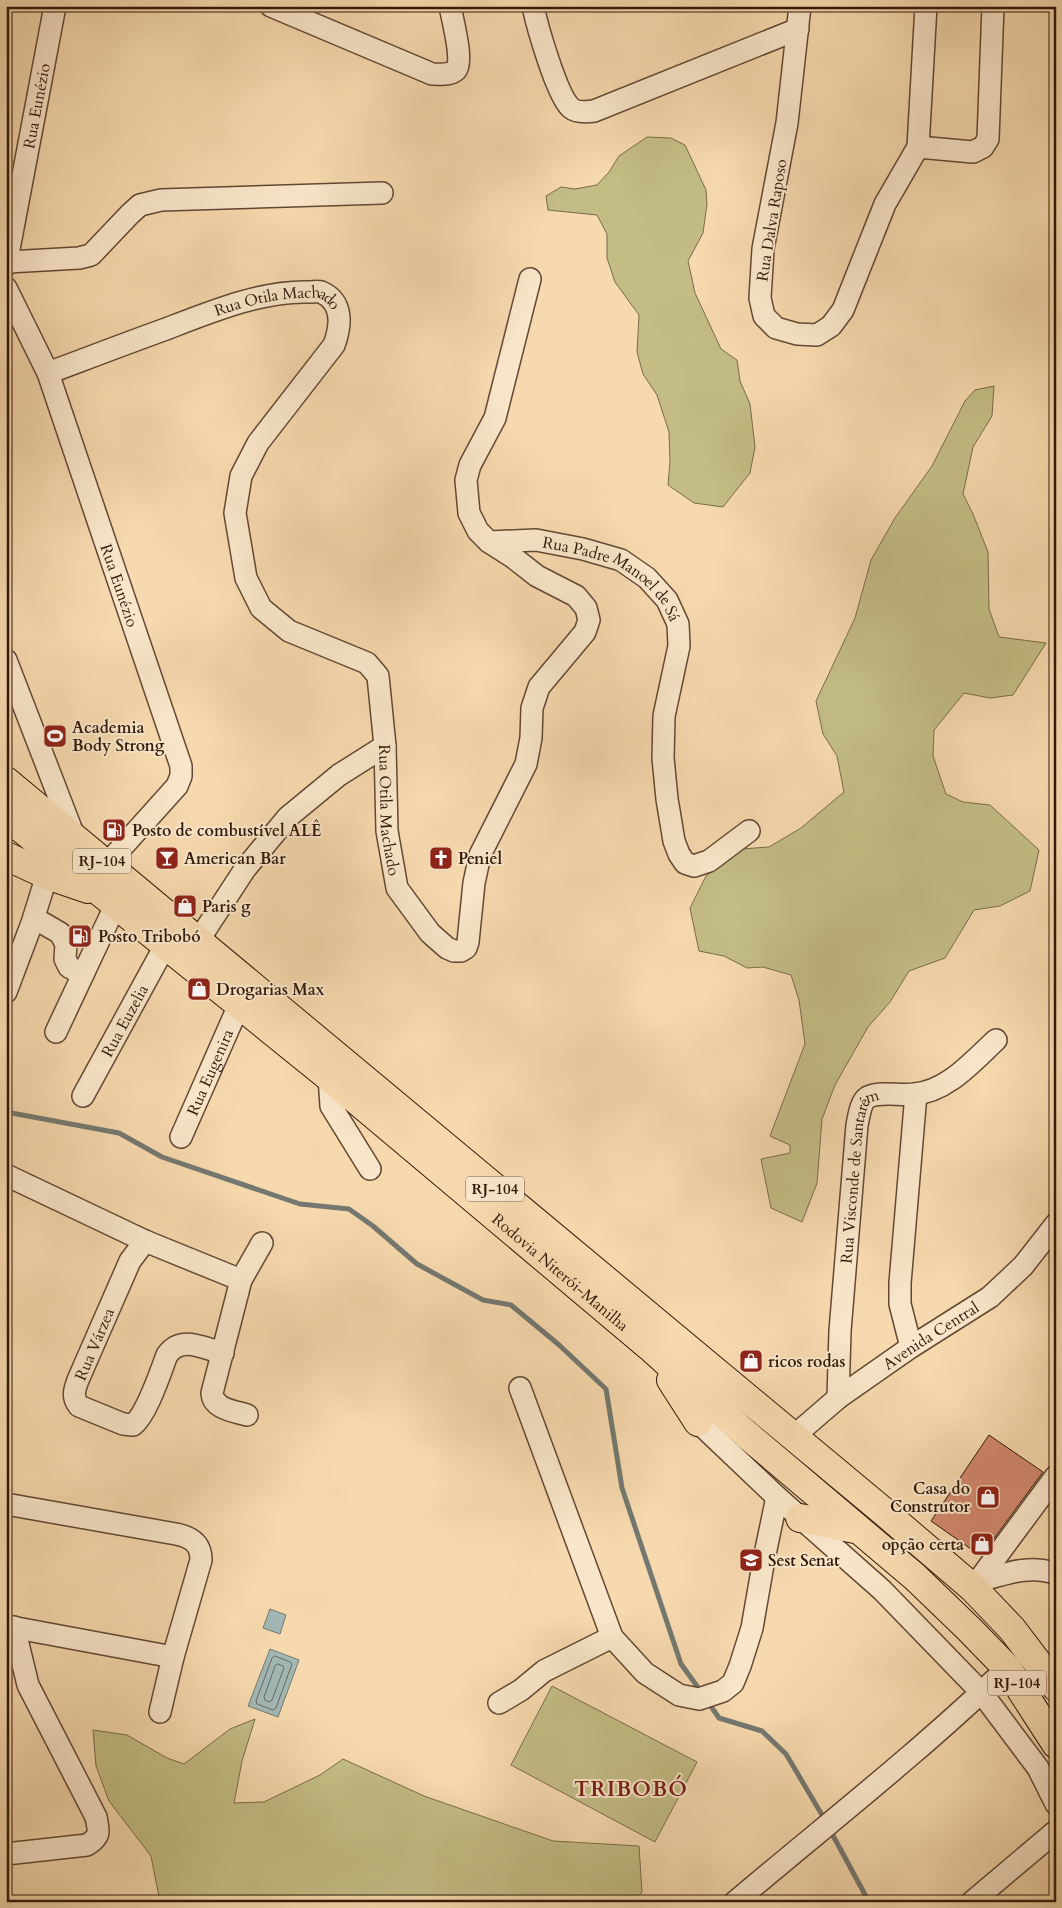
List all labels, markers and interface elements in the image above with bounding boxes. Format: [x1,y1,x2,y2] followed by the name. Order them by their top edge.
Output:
[18,61,56,151] street label: Rua Eunézio
[751,157,793,283] street label: Rua Dalva Raposo
[211,281,346,322] street label: Rua Otila Machado
[541,532,685,625] street label: Rua Padre Manoel de Sá
[95,541,143,630] street label: Rua Eunézio
[72,717,165,757] place label: Academia Body Strong
[42,723,68,749] sports icon: Academia Body Strong
[373,744,405,878] street label: Rua Otila Machado
[101,817,127,843] fuel station icon: Posto de combustível ALÊ
[132,819,321,842] place label: Posto de combustível ALÊ
[154,845,180,871] bar icon: American Bar
[428,845,454,871] church icon: Peniel
[73,848,131,874] road number: RJ-104
[184,848,286,870] place label: American Bar
[458,848,502,870] place label: Peniel
[172,893,198,919] shop icon: Paris g
[202,896,251,918] place label: Paris g
[67,923,93,949] fuel station icon: Posto Tribobó
[98,926,200,948] place label: Posto Tribobó
[186,976,212,1002] shop icon: Drogarias Max
[216,979,325,1001] place label: Drogarias Max
[96,981,154,1061] street label: Rua Euzelia
[182,1026,239,1119] street label: Rua Eugenira
[836,1084,882,1265] street label: Rua Visconde de Santarém
[466,1176,524,1202] road number: RJ-104
[487,1209,633,1337] street label: Rodovia Niterói-Manilha
[879,1297,983,1375] street label: Avenida Central
[70,1305,120,1384] street label: Rua Várzea
[738,1348,764,1374] shop icon: ricos rodas
[768,1351,845,1373] place label: ricos rodas
[890,1478,971,1518] place label: Casa do Construtor
[975,1484,1001,1510] shop icon: Casa do Construtor
[969,1531,995,1557] shop icon: opção certa
[882,1534,964,1556] place label: opção certa
[738,1547,764,1573] school or university icon: Sest Senat
[768,1550,840,1572] place label: Sest Senat
[988,1670,1046,1696] road number: RJ-104
[574,1774,688,1804] district label: TRIBOBÓ

